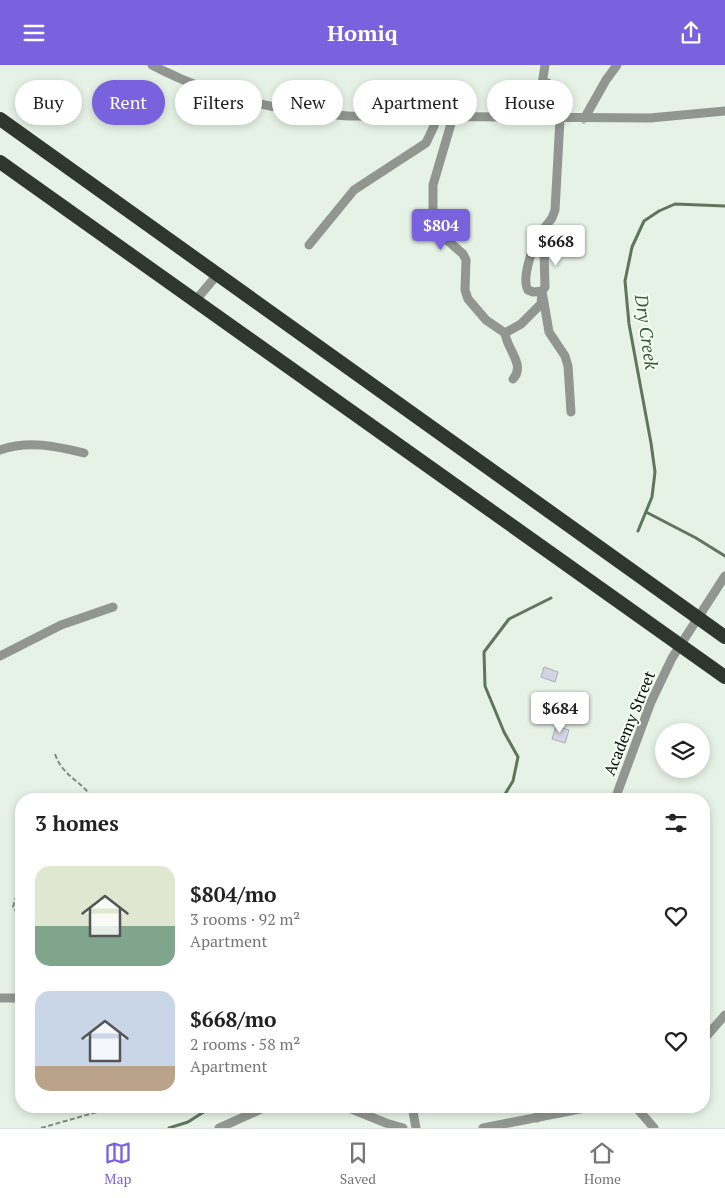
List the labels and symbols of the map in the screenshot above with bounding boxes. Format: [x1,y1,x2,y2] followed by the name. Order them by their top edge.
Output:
[411,209,471,251] pin: $804
[526,225,586,267] pin: $668
[630,292,664,371] water label: Dry Creek
[598,667,660,779] street label: Academy Street
[530,691,590,734] pin: $684

